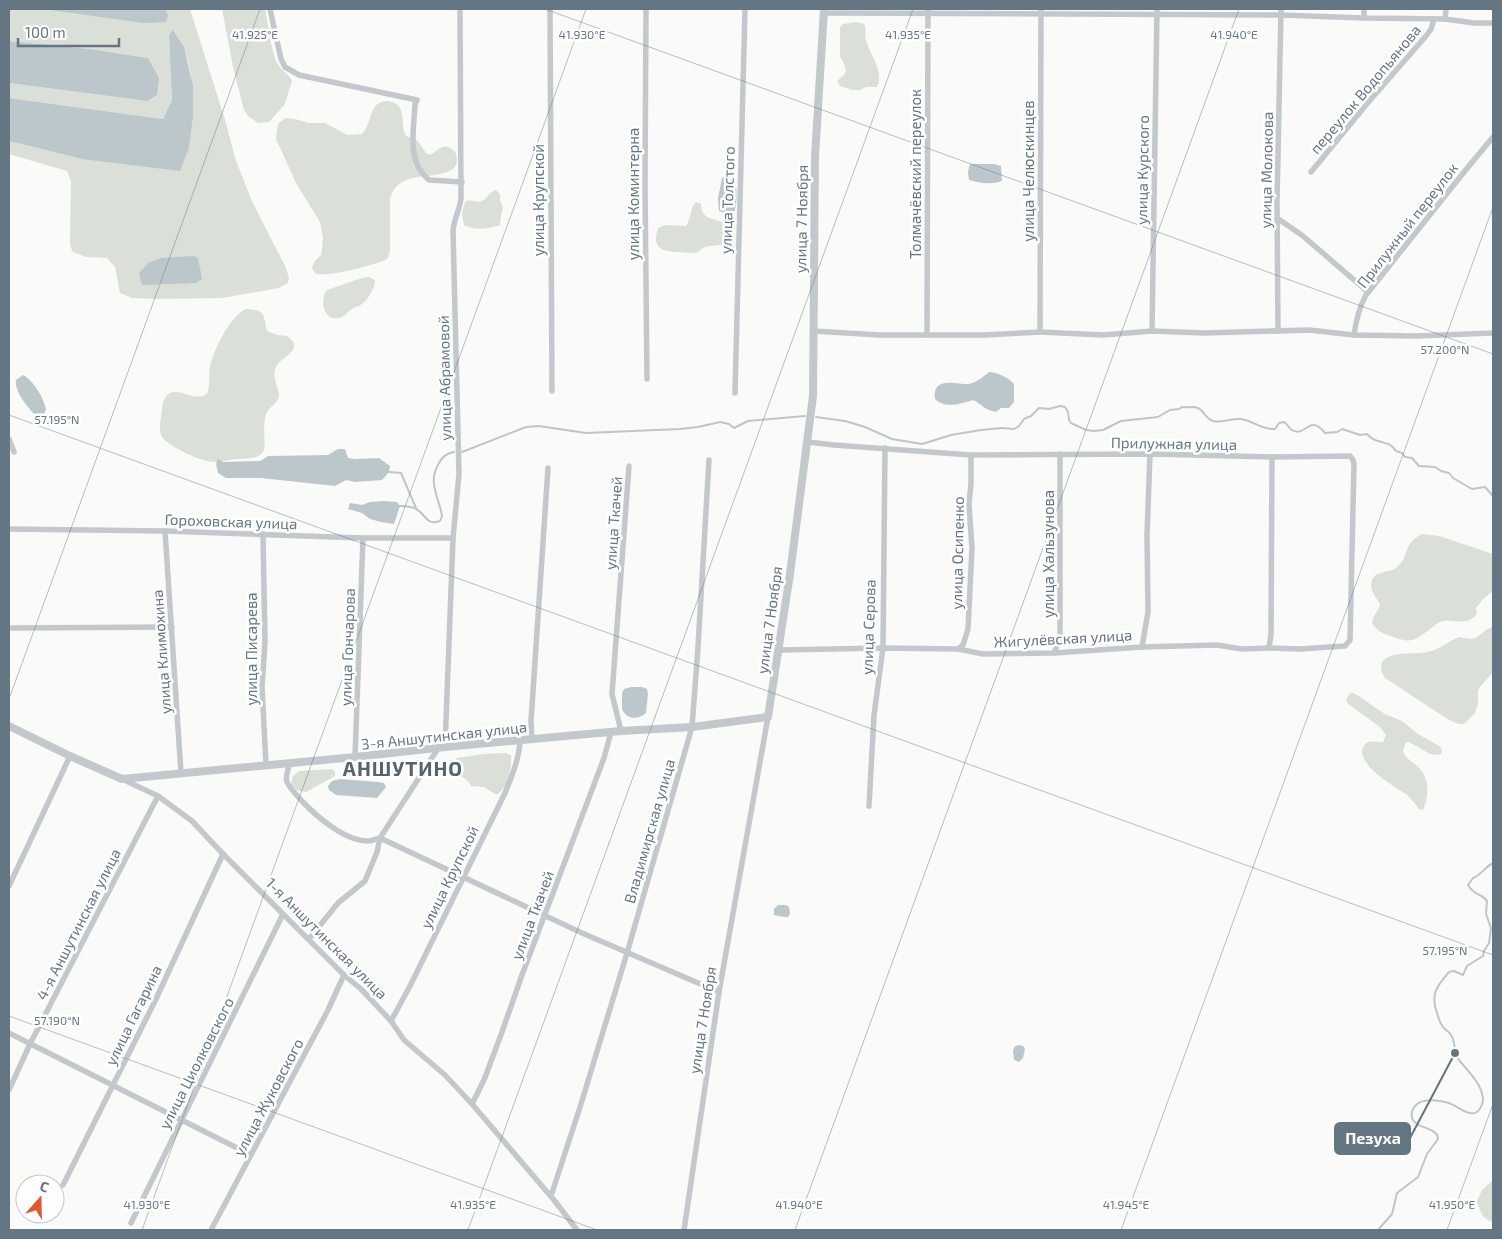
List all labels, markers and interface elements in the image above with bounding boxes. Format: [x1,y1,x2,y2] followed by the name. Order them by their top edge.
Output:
[18,15,119,47] scale bar
[1306,21,1425,158] street label: переулок Водопьянова
[25,23,66,41] text: 100 m
[232,27,278,41] text: 41.925°E
[559,27,606,41] text: 41.930°E
[885,27,931,41] text: 41.935°E
[1210,27,1258,41] text: 41.940°E
[906,89,925,259] street label: Толмачёвский переулок
[1019,100,1038,242] street label: улица Челюскинцев
[1256,111,1277,229] street label: улица Молокова
[1132,115,1153,225] street label: улица Курского
[624,128,643,260] street label: улица Коминтерна
[529,144,548,256] street label: улица Крупской
[716,146,739,254] street label: улица Толстого
[1353,159,1462,292] street label: Прилужный переулок
[791,165,812,273] street label: улица 7 Ноября
[434,315,455,441] street label: улица Абрамовой
[1421,342,1469,356] text: 57.200°N
[34,412,80,426] text: 57.195°N
[1111,433,1237,454] street label: Прилужная улица
[601,476,626,571] street label: улица Ткачей
[1039,490,1058,618] street label: улица Хальзунова
[947,496,968,610] street label: улица Осипенко
[164,510,298,533] street label: Гороховская улица
[753,565,786,675] street label: улица 7 Ноября
[857,579,880,675] street label: улица Серова
[336,588,359,706] street label: улица Гончарова
[148,589,175,715] street label: улица Климохина
[242,592,261,706] street label: улица Писарева
[993,625,1133,652] street label: Жигулёвская улица
[360,717,528,754] street label: 3-я Аншутинская улица
[343,756,463,780] district label: АНШУТИНО
[620,757,679,906] street label: Владимирская улица
[416,823,483,932] street label: улица Крупской
[32,845,125,1003] street label: 4-я Аншутинская улица
[507,868,558,962] street label: улица Ткачей
[262,874,391,1003] street label: 1-я Аншутинская улица
[1422,943,1468,957] text: 57.195°N
[101,962,166,1069] street label: улица Гагарина
[685,965,720,1075] street label: улица 7 Ноября
[155,994,238,1132] street label: улица Циолковского
[34,1013,80,1027] text: 57.190°N
[229,1035,308,1159] street label: улица Жуковского
[1335,1123,1410,1154] callout: Пезуха
[1345,1128,1401,1147] text: Пезуха
[15,1174,65,1224] north arrow
[38,1177,51,1196] text: С
[124,1197,171,1211] text: 41.930°E
[450,1197,496,1211] text: 41.935°E
[775,1197,823,1211] text: 41.940°E
[1103,1197,1150,1211] text: 41.945°E
[1429,1197,1476,1211] text: 41.950°E

